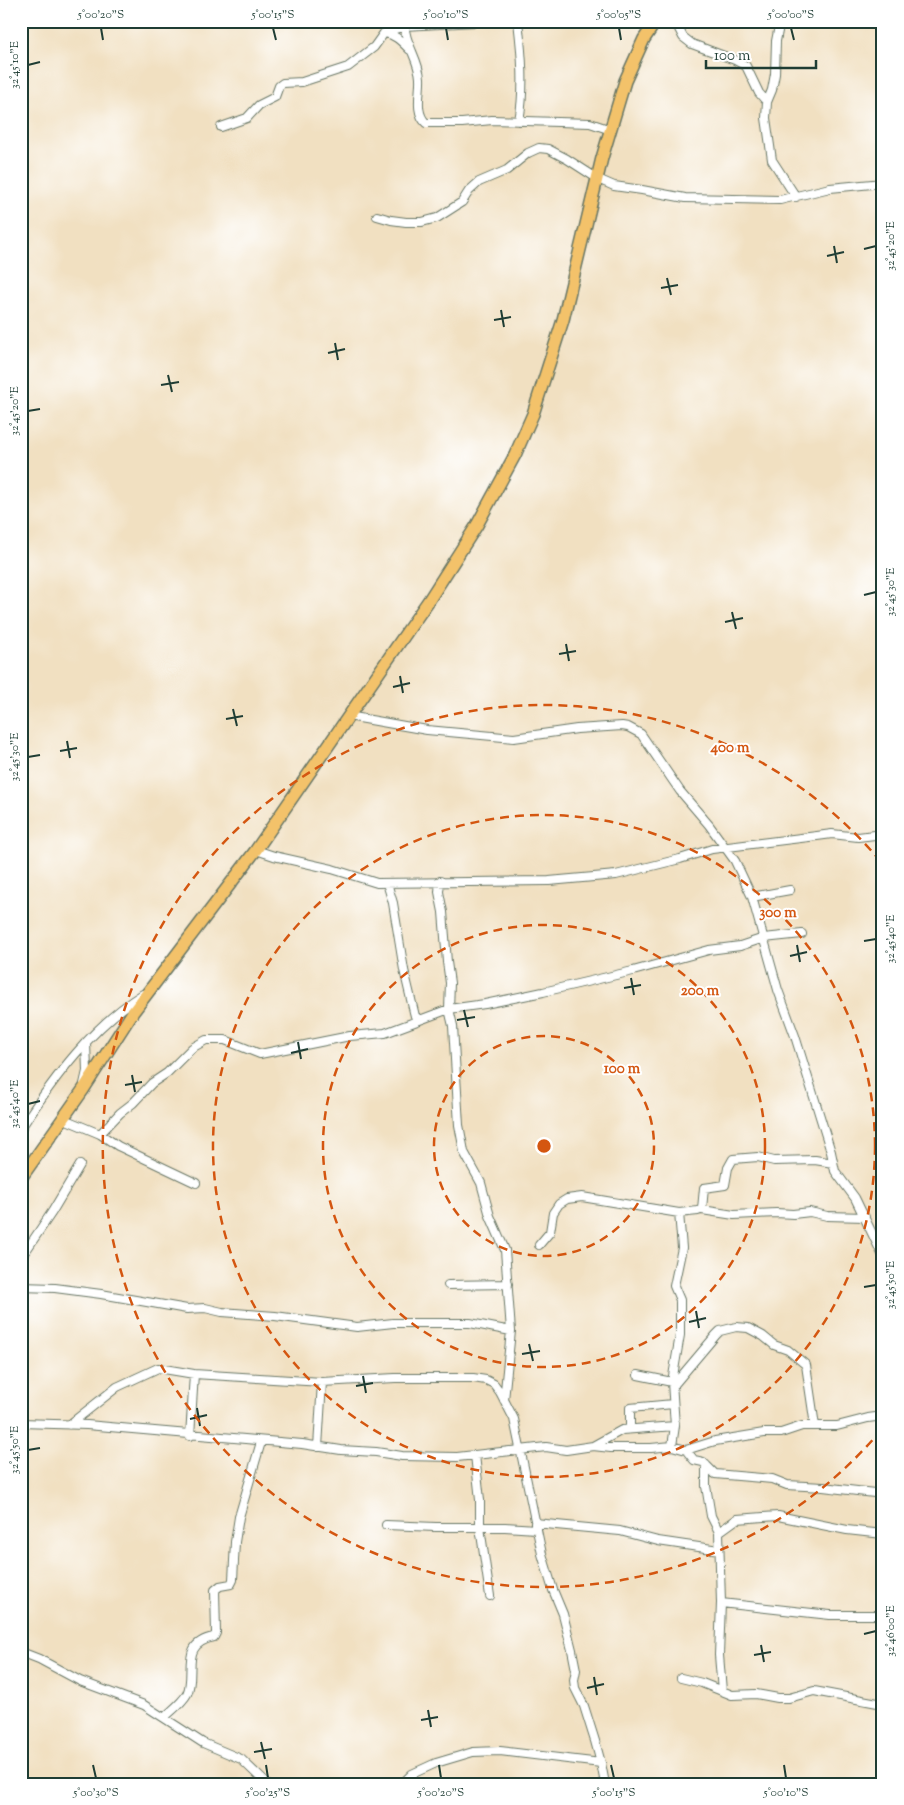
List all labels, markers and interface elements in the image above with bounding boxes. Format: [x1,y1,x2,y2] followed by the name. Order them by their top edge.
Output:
[77,6,124,24] text: 5°00'20"S
[251,6,294,24] text: 5°00'15"S
[423,6,468,24] text: 5°00'10"S
[596,6,641,24] text: 5°00'05"S
[767,6,814,24] text: 5°00'00"S
[706,38,816,70] scale bar
[6,40,24,89] text: 32°45'10"E
[714,46,751,67] text: 100 m
[882,220,900,271] text: 32°45'20"E
[6,385,24,436] text: 32°45'20"E
[882,567,900,616] text: 32°45'30"E
[6,732,24,781] text: 32°45'30"E
[710,738,750,759] text: 400 m
[759,903,797,924] text: 300 m
[882,914,900,964] text: 32°45'40"E
[681,981,720,1002] text: 200 m
[604,1059,641,1080] text: 100 m
[6,1079,24,1129] text: 32°45'40"E
[535,1137,553,1155] centre of rings
[882,1260,900,1309] text: 32°45'50"E
[6,1425,24,1474] text: 32°45'50"E
[882,1604,900,1657] text: 32°46'00"E
[72,1784,119,1802] text: 5°00'30"S
[245,1784,290,1802] text: 5°00'25"S
[417,1784,464,1802] text: 5°00'20"S
[592,1784,635,1802] text: 5°00'15"S
[763,1784,808,1802] text: 5°00'10"S

